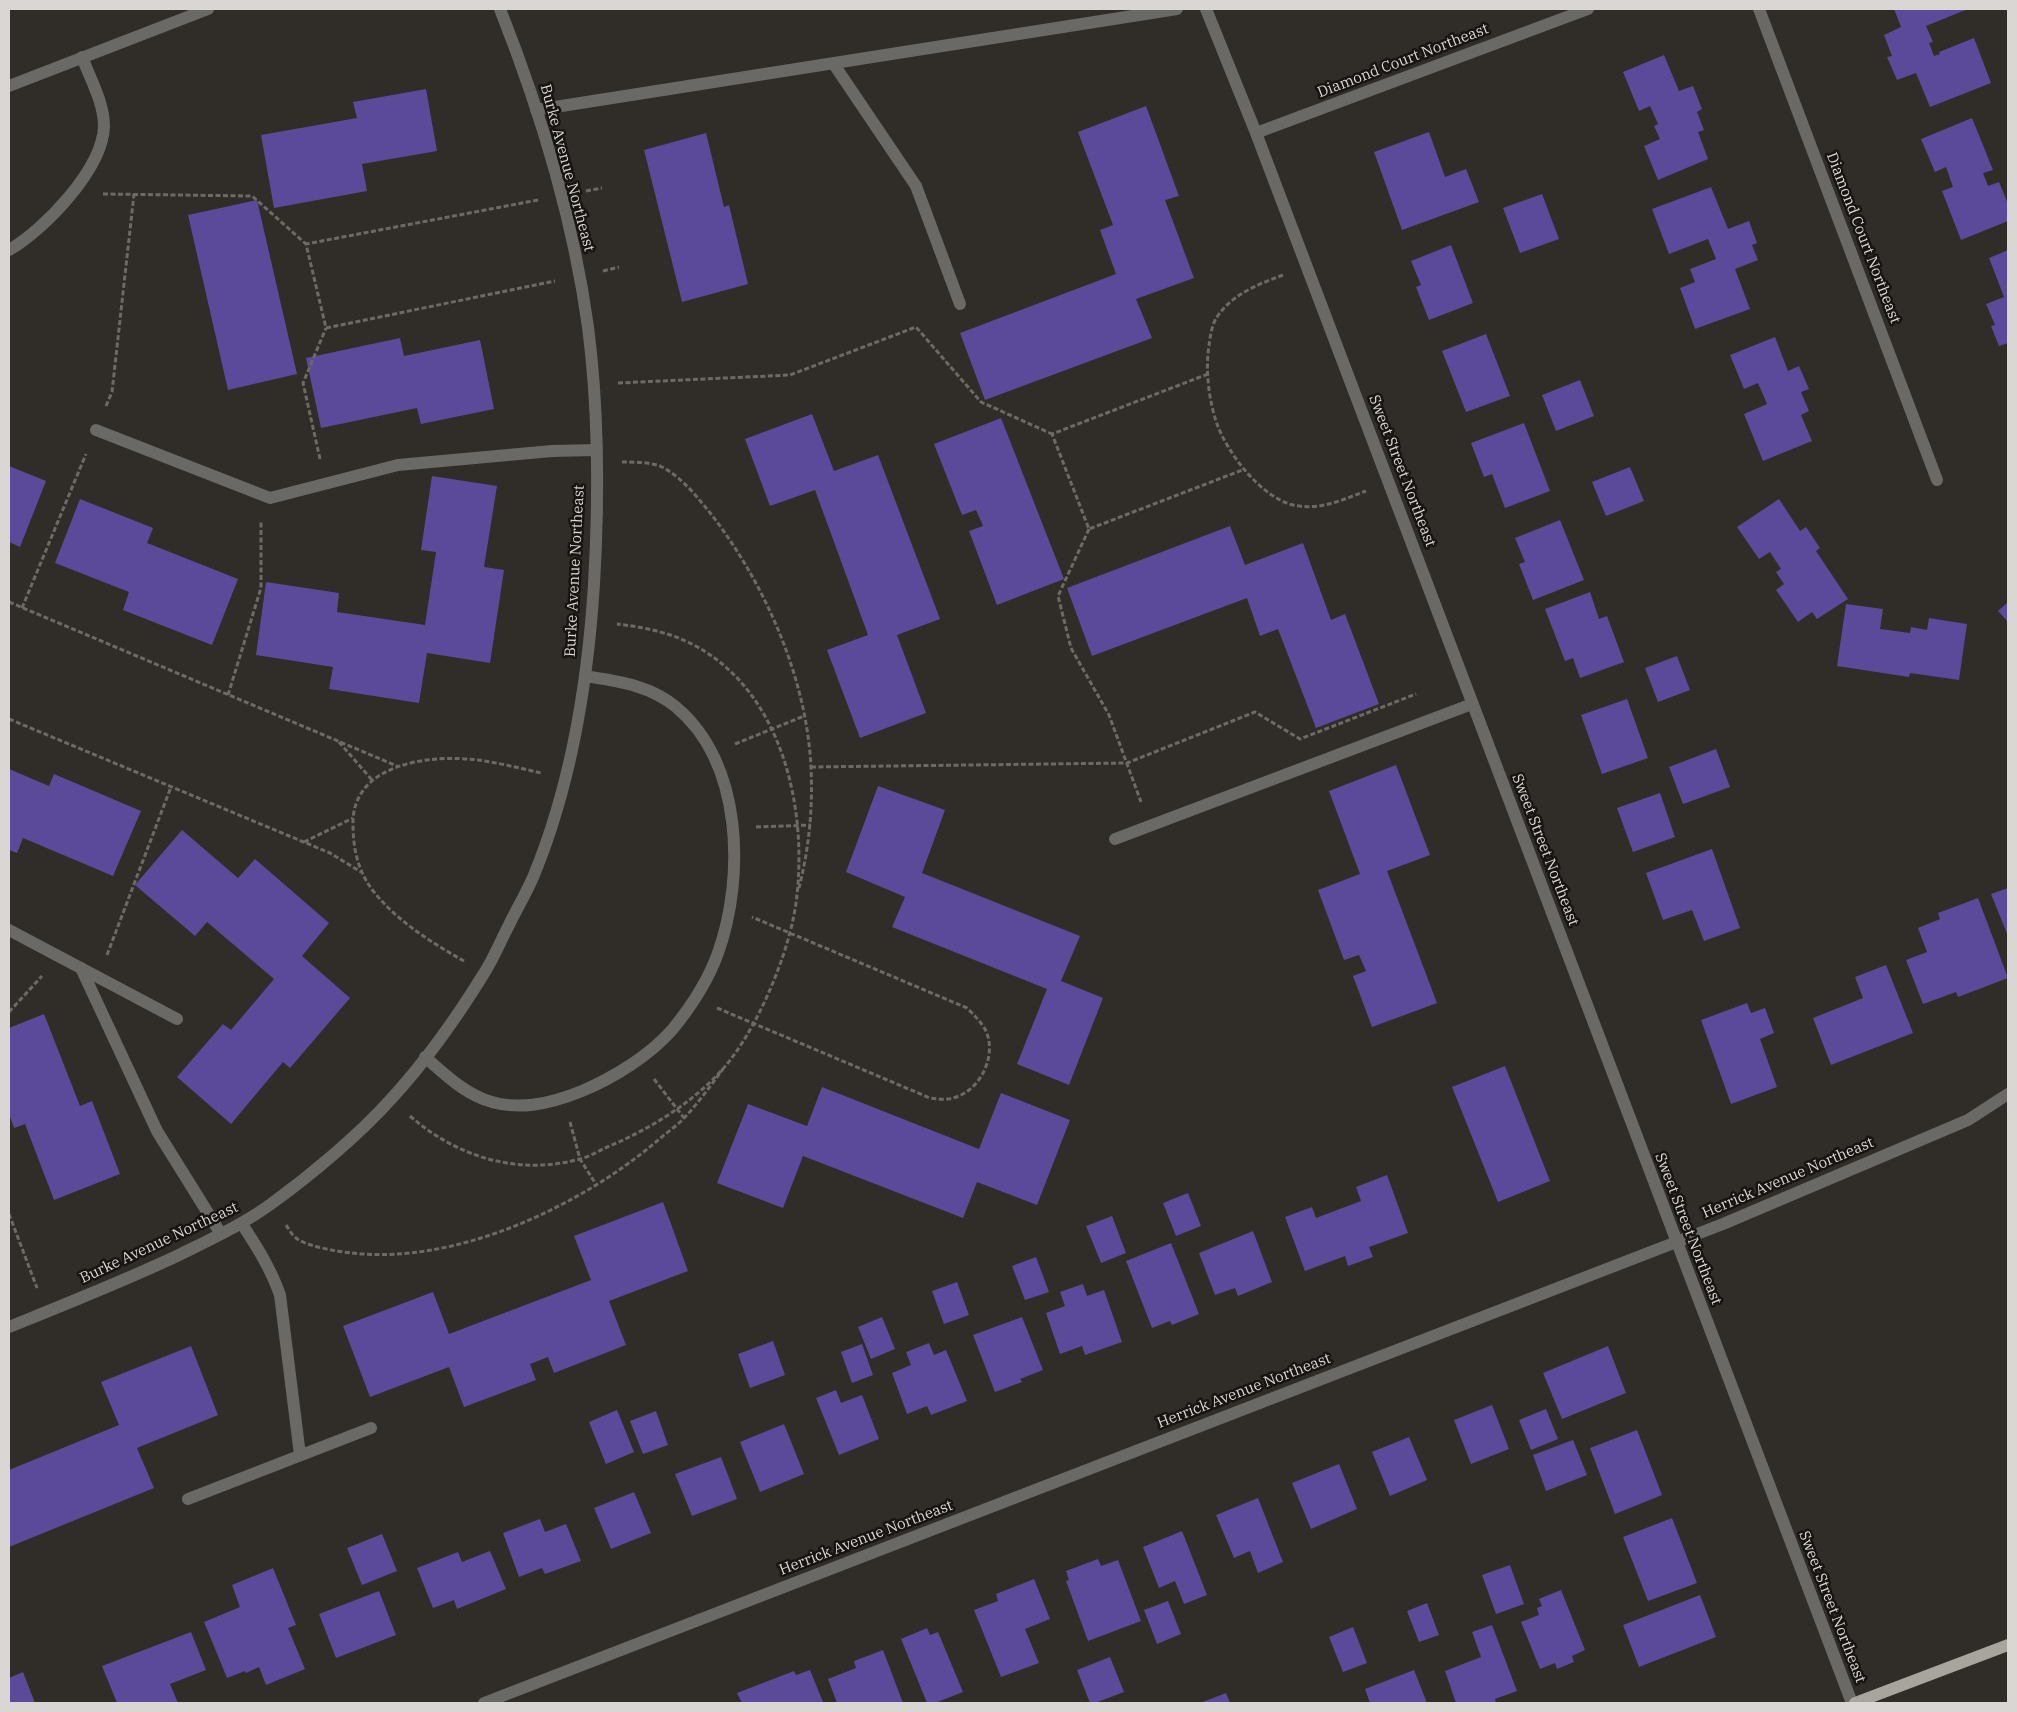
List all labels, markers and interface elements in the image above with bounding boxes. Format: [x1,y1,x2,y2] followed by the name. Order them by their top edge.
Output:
[1315,20,1491,102] street label: Diamond Court Northeast
[536,82,598,254] street label: Burke Avenue Northeast
[1822,150,1904,326] street label: Diamond Court Northeast
[1365,393,1439,549] street label: Sweet Street Northeast
[561,484,589,658] street label: Burke Avenue Northeast
[1508,772,1582,928] street label: Sweet Street Northeast
[1700,1134,1876,1222] street label: Herrick Avenue Northeast
[1651,1151,1725,1307] street label: Sweet Street Northeast
[77,1198,241,1288] street label: Burke Avenue Northeast
[1155,1350,1333,1432] street label: Herrick Avenue Northeast
[777,1497,955,1579] street label: Herrick Avenue Northeast
[1795,1529,1869,1685] street label: Sweet Street Northeast

